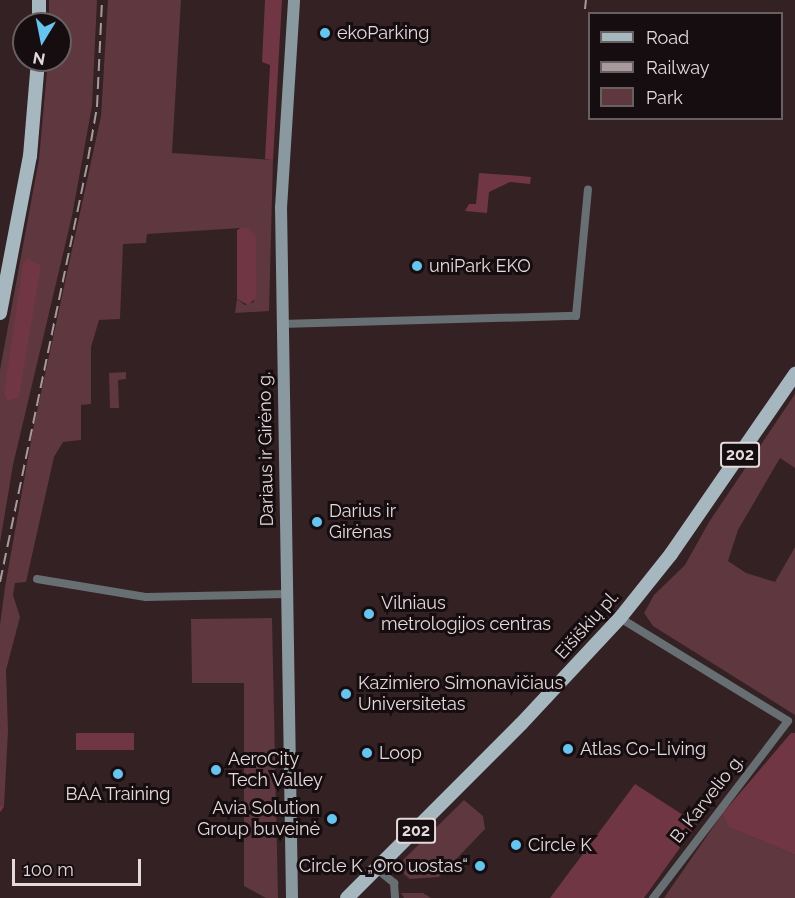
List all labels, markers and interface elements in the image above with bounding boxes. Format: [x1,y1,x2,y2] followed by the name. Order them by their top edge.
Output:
[12,12,72,72] north arrow
[588,12,783,120] legend
[337,22,429,44] place label: ekoParking
[318,26,332,40] marker: ekoParking
[646,27,689,48] text: Road
[31,48,47,69] text: N
[646,57,710,78] text: Railway
[646,87,683,108] text: Park
[429,255,531,277] place label: uniPark EKO
[410,259,424,273] marker: uniPark EKO
[254,371,278,527] street label: Dariaus ir Girėno g.
[719,442,761,468] road number: 202
[329,501,396,544] place label: Darius ir Girėnas
[310,515,324,529] marker: Darius ir Girėnas
[551,586,623,664] street label: Eišiškių pl.
[381,593,551,636] place label: Vilniaus metrologijos centras
[362,607,376,621] marker: Vilniaus metrologijos centras
[358,673,563,716] place label: Kazimiero Simonavičiaus Universitetas
[339,687,353,701] marker: Kazimiero Simonavičiaus Universitetas
[580,738,706,760] place label: Atlas Co-Living
[379,742,422,764] place label: Loop
[561,742,575,756] marker: Atlas Co-Living
[360,746,374,760] marker: Loop
[228,749,323,792] place label: AeroCity Tech Valley
[666,751,748,847] street label: B. Karvelio g.
[209,763,223,777] marker: AeroCity Tech Valley
[111,767,125,781] marker: BAA Training
[65,783,171,805] place label: BAA Training
[197,798,320,840] place label: Avia Solution Group buveinė
[325,812,339,826] marker: Avia Solution Group buveinė
[395,818,437,844] road number: 202
[528,834,592,856] place label: Circle K
[509,838,523,852] marker: Circle K
[15,847,144,885] scale bar
[299,855,468,877] place label: Circle K „Oro uostas“
[23,859,74,880] text: 100 m
[473,859,487,873] marker: Circle K „Oro uostas“

